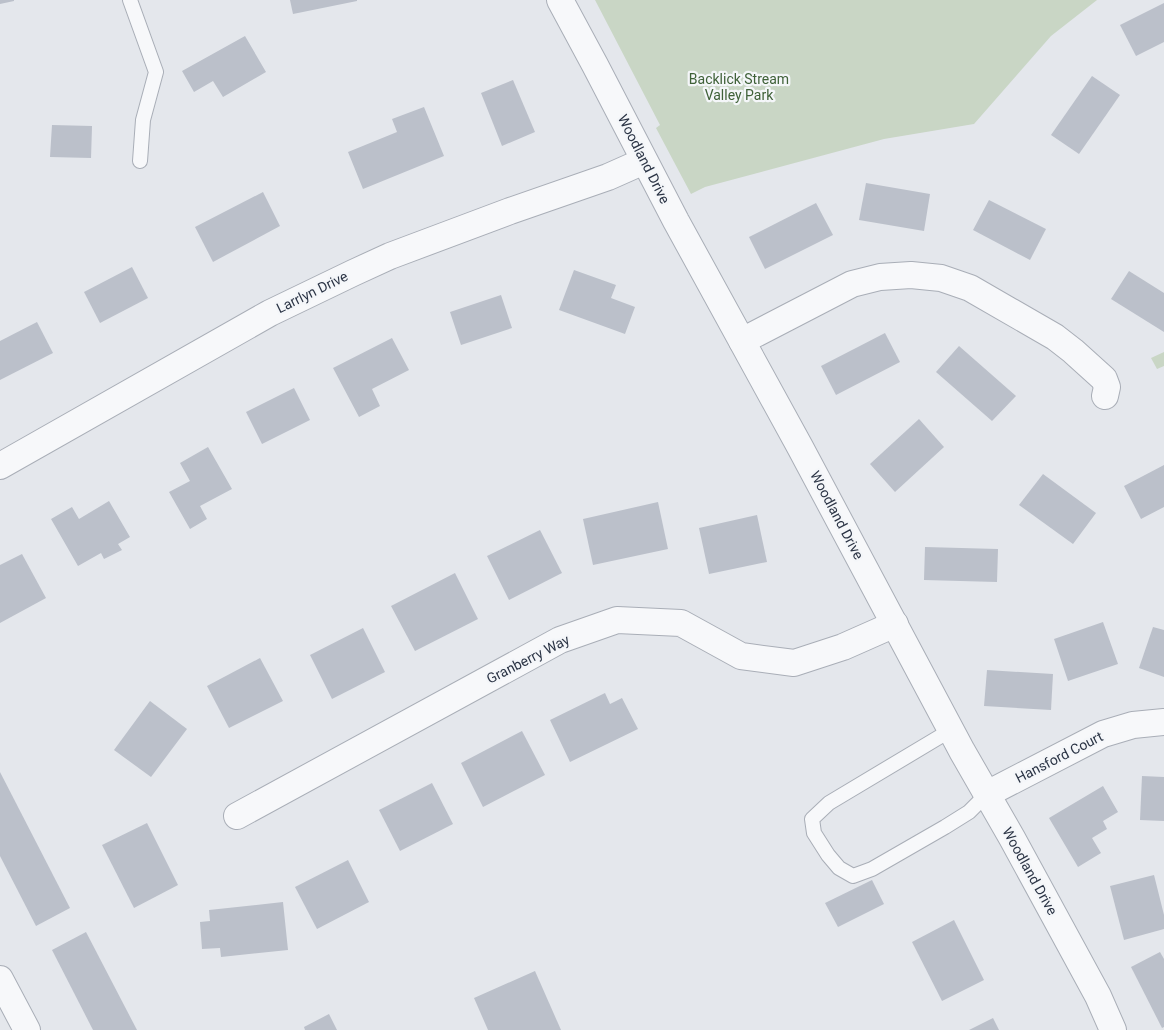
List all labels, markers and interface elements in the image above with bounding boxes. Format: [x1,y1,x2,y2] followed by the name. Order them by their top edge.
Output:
[689,71,789,103] park label: Backlick Stream Valley Park
[615,112,673,206] street label: Woodland Drive
[274,268,350,316] street label: Larrlyn Drive
[807,468,867,562] street label: Woodland Drive
[484,631,572,687] street label: Granberry Way
[1013,728,1106,786] street label: Hansford Court
[999,824,1061,918] street label: Woodland Drive

